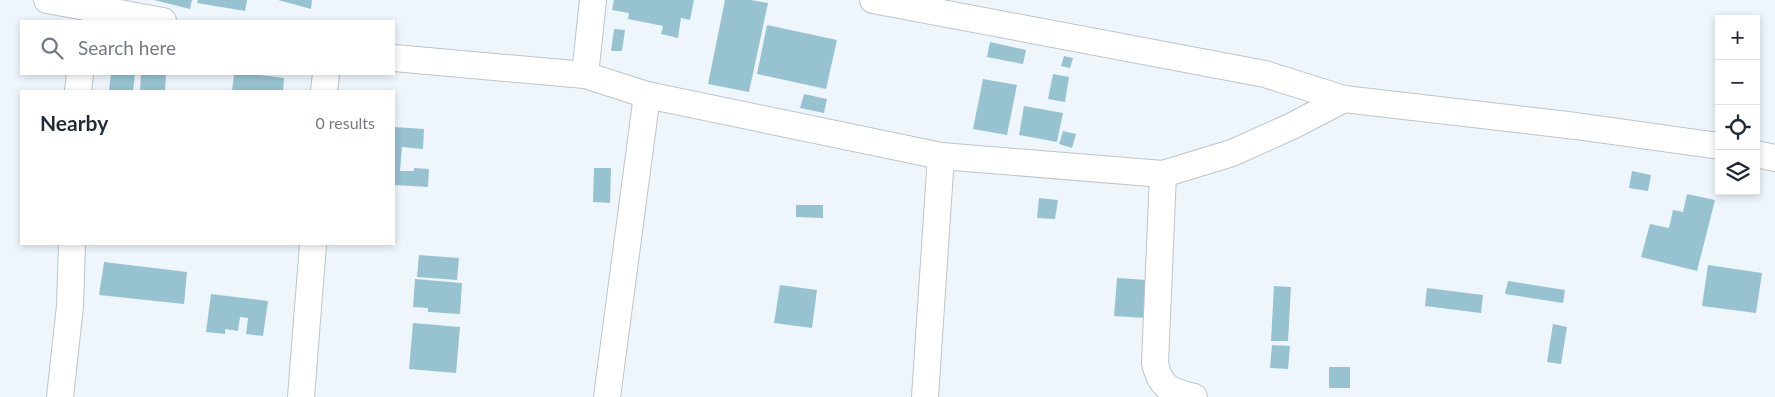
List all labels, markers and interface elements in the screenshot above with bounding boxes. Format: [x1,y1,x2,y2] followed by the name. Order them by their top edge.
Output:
[1715,15,1760,195] map controls
[1715,15,1760,60] button: +
[20,20,395,75] search box
[38,34,66,62] icon: search
[78,36,176,59] text: Search here
[1715,60,1760,105] button: −
[1715,105,1760,150] button: locate
[40,110,108,135] text: Nearby
[315,113,375,132] text: 0 results
[1715,150,1760,195] button: layers

